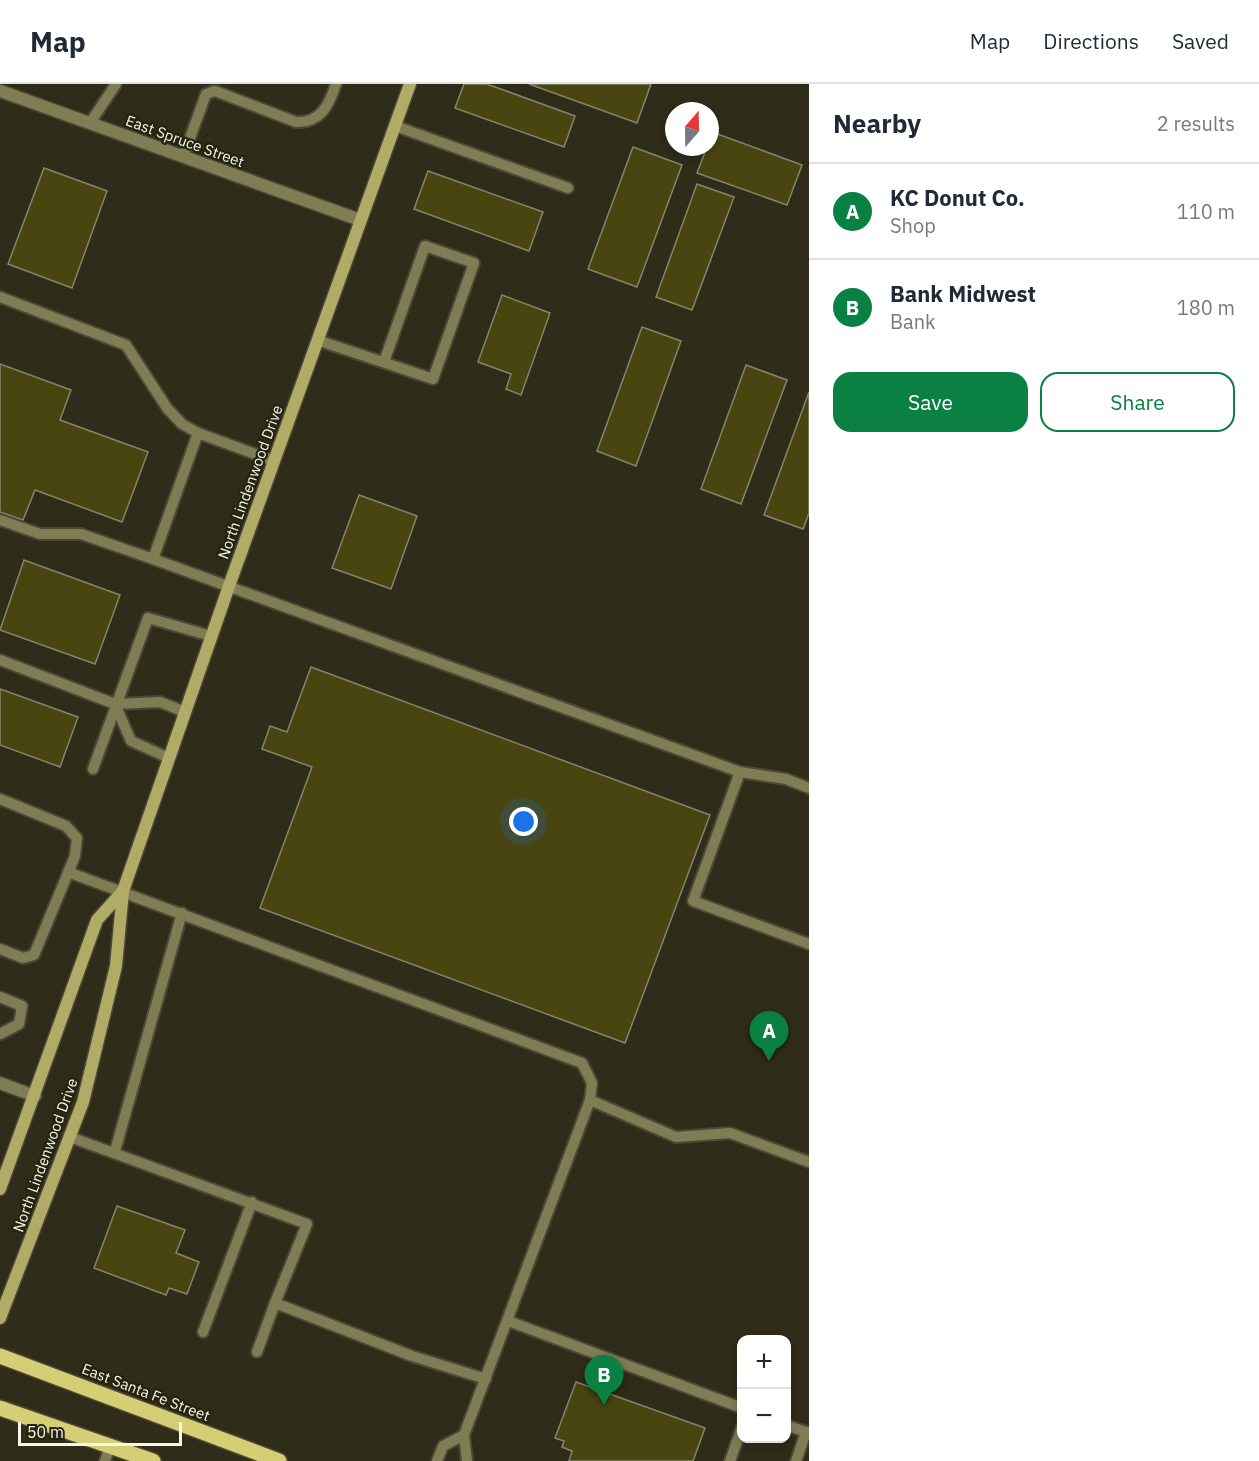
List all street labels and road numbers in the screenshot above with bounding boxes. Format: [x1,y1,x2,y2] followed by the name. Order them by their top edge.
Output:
[123,111,247,171] street label: East Spruce Street
[213,402,287,562] street label: North Lindenwood Drive
[8,1075,82,1235] street label: North Lindenwood Drive
[79,1359,213,1425] street label: East Santa Fe Street

